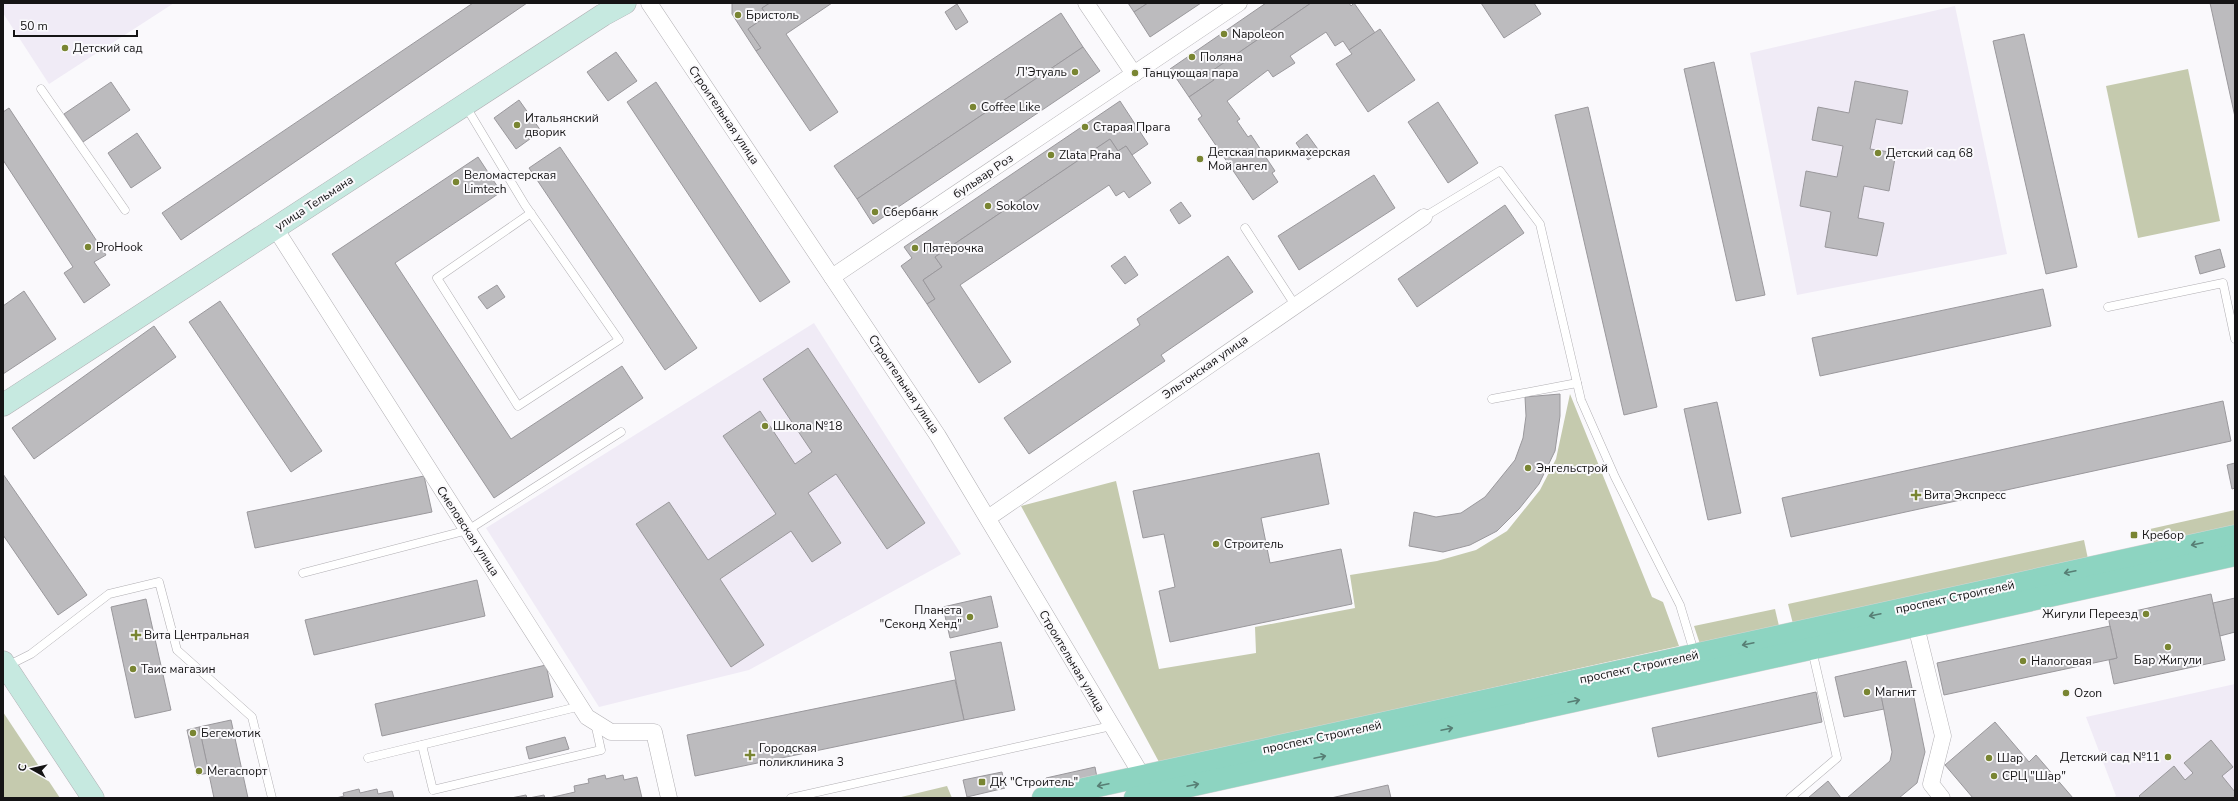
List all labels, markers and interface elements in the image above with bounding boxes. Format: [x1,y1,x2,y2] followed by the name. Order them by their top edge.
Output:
[746,7,799,23] place label: Бристоль
[733,10,743,20] marker: Бристоль
[14,12,137,38] scale bar
[20,18,48,34] text: 50 m
[1232,26,1284,42] place label: Napoleon
[1219,29,1229,39] marker: Napoleon
[73,40,142,56] place label: Детский сад
[60,43,70,53] marker: Детский сад
[1200,49,1243,65] place label: Поляна
[1187,52,1197,62] marker: Поляна
[685,62,763,168] street label: Строительная улица
[1016,64,1067,80] place label: Л'Этуаль
[1143,65,1238,81] place label: Танцующая пара
[1070,67,1080,77] marker: Л'Этуаль
[1130,68,1140,78] marker: Танцующая пара
[981,99,1040,115] place label: Coffee Like
[968,102,978,112] marker: Coffee Like
[525,110,599,140] place label: Итальянский дворик
[1093,119,1170,135] place label: Старая Прага
[512,120,522,130] marker: Итальянский дворик
[1080,122,1090,132] marker: Старая Прага
[1208,144,1350,174] place label: Детская парикмахерская Мой ангел
[1886,145,1973,161] place label: Детский сад 68
[1059,147,1121,163] place label: Zlata Praha
[1873,148,1883,158] marker: Детский сад 68
[950,150,1016,202] street label: бульвар Роз
[1046,150,1056,160] marker: Zlata Praha
[1195,154,1205,164] marker: Детская парикмахерская Мой ангел
[464,167,556,197] place label: Веломастерская Limtech
[272,172,356,234] street label: улица Тельмана
[451,177,461,187] marker: Веломастерская Limtech
[996,198,1040,214] place label: Sokolov
[983,201,993,211] marker: Sokolov
[883,204,939,220] place label: Сбербанк
[870,207,880,217] marker: Сбербанк
[96,239,144,255] place label: ProHook
[923,240,984,256] place label: Пятёрочка
[83,242,93,252] marker: ProHook
[910,243,920,253] marker: Пятёрочка
[865,331,943,437] street label: Строительная улица
[1159,331,1251,403] street label: Эльтонская улица
[773,418,842,434] place label: Школа №18
[760,421,770,431] marker: Школа №18
[1536,460,1608,476] place label: Энгельстрой
[1523,463,1533,473] marker: Энгельстрой
[433,483,503,579] street label: Смеловская улица
[1924,487,2006,503] place label: Вита Экспресс
[1911,490,1921,500] marker: Вита Экспресс
[2142,527,2184,543] place label: Кребор
[2129,530,2139,540] marker: Кребор
[1224,536,1283,552] place label: Строитель
[1211,539,1221,549] marker: Строитель
[2191,541,2204,549] one-way arrow
[2064,569,2077,577] one-way arrow
[1894,577,2016,617] street label: проспект Строителей
[879,602,962,632] place label: Планета "Секонд Хенд"
[2042,606,2138,622] place label: Жигули Переезд
[1035,607,1109,715] street label: Строительная улица
[2141,609,2151,619] marker: Жигули Переезд
[965,612,975,622] marker: Планета "Секонд Хенд"
[1868,612,1881,620] one-way arrow
[144,627,249,643] place label: Вита Центральная
[131,630,141,640] marker: Вита Центральная
[1742,640,1755,648] one-way arrow
[2163,642,2173,652] marker: Бар Жигули
[1578,647,1700,687] street label: проспект Строителей
[2134,652,2202,668] place label: Бар Жигули
[2031,653,2092,669] place label: Налоговая
[2018,656,2028,666] marker: Налоговая
[141,661,216,677] place label: Таис магазин
[128,664,138,674] marker: Таис магазин
[1875,684,1917,700] place label: Магнит
[2074,685,2102,701] place label: Ozon
[1862,687,1872,697] marker: Магнит
[2061,688,2071,698] marker: Ozon
[1567,697,1580,705] one-way arrow
[1261,717,1383,757] street label: проспект Строителей
[201,725,261,741] place label: Бегемотик
[1440,725,1453,733] one-way arrow
[188,728,198,738] marker: Бегемотик
[759,740,844,770] place label: Городская поликлиника 3
[12,749,52,789] north arrow
[744,749,756,761] marker: Городская поликлиника 3
[2060,749,2160,765] place label: Детский сад №11
[1997,750,2023,766] place label: Шар
[2163,752,2173,762] marker: Детский сад №11
[1313,753,1326,761] one-way arrow
[1984,753,1994,763] marker: Шар
[15,762,31,772] text: С
[207,763,268,779] place label: Мегаспорт
[194,766,204,776] marker: Мегаспорт
[2002,768,2066,784] place label: СРЦ "Шар"
[1989,771,1999,781] marker: СРЦ "Шар"
[990,774,1078,790] place label: ДК "Строитель"
[977,777,987,787] marker: ДК "Строитель"
[1097,781,1110,789] one-way arrow
[1186,781,1199,789] one-way arrow

